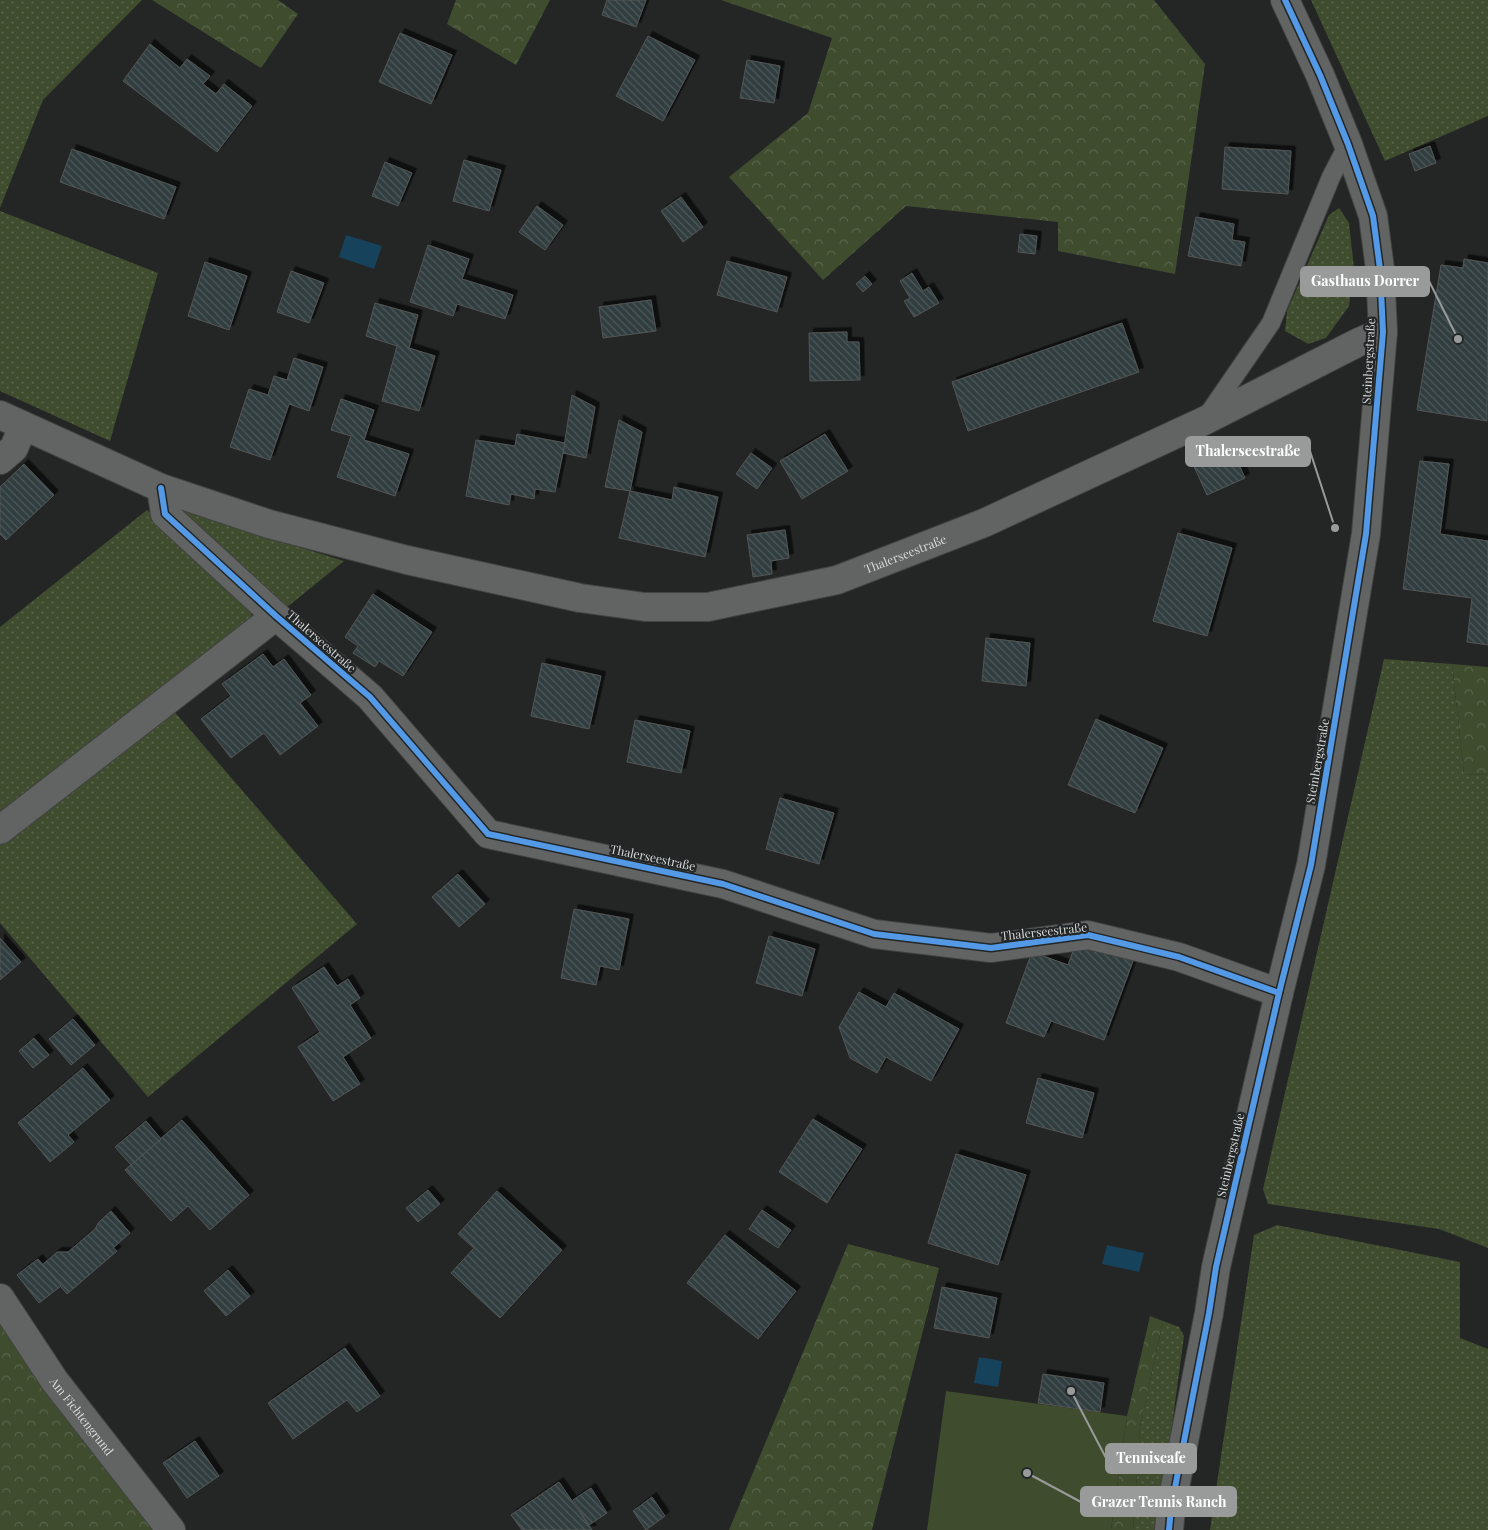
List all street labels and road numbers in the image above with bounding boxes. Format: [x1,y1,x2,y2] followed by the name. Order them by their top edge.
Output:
[1358,318,1378,404] street label: Steinbergstraße
[862,530,949,577] street label: Thalerseestraße
[284,607,360,675] street label: Thalerseestraße
[1302,717,1332,805] street label: Steinbergstraße
[609,840,697,874] street label: Thalerseestraße
[1000,919,1088,943] street label: Thalerseestraße
[1213,1111,1247,1199] street label: Steinbergstraße
[46,1373,118,1458] street label: Am Fichtengrund

